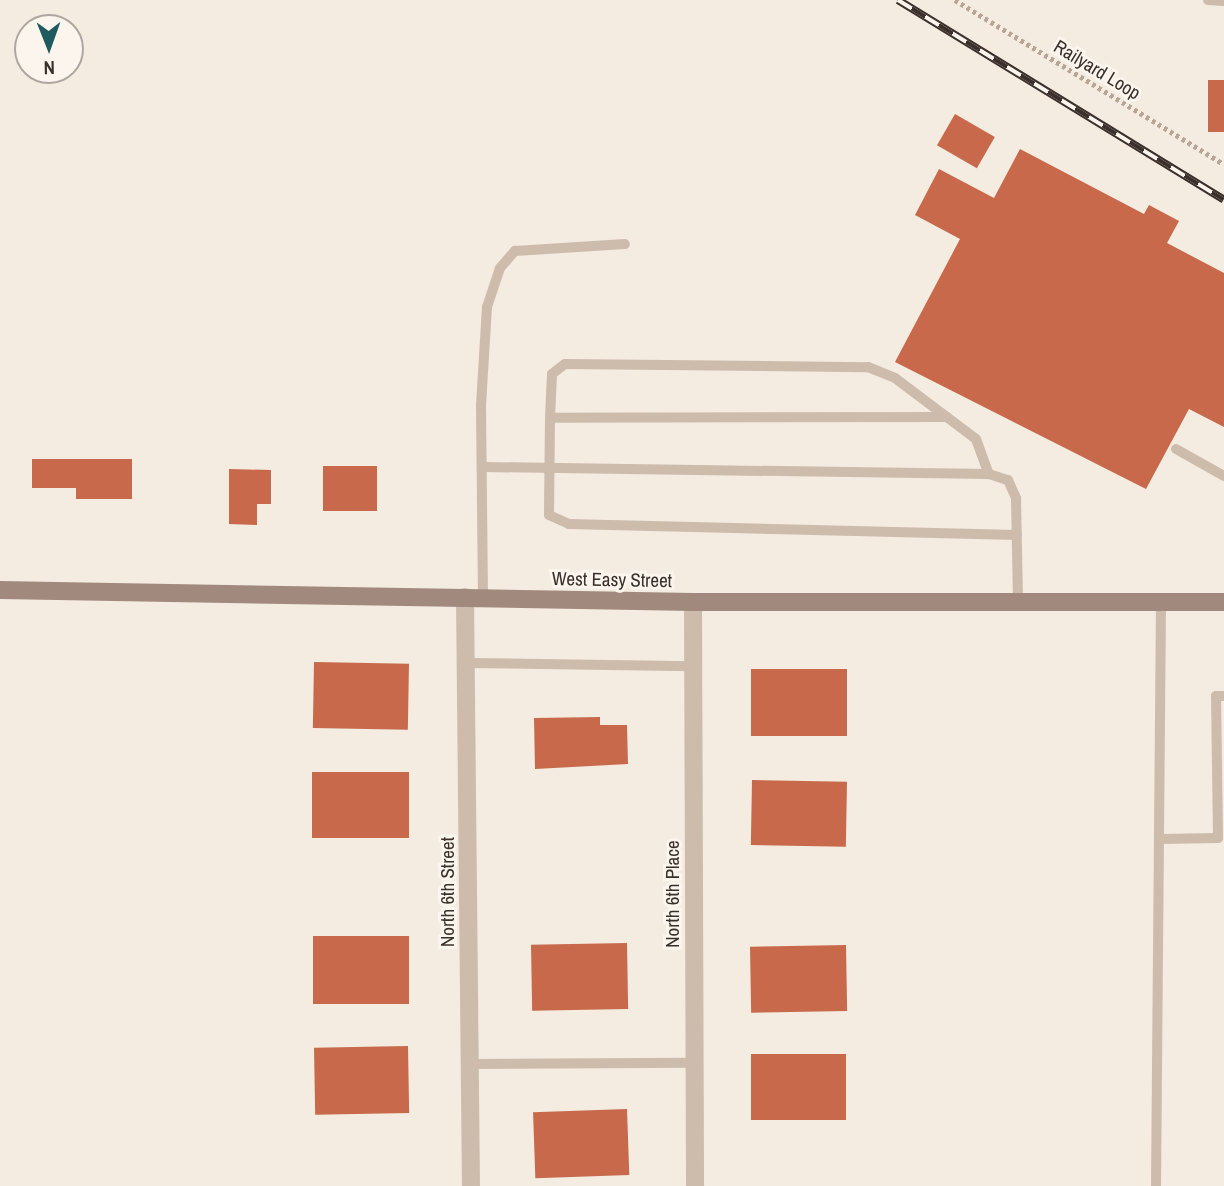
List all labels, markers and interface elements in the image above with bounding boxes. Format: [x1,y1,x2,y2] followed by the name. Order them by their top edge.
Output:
[14,14,84,84] north arrow
[1050,35,1144,105] street label: Railyard Loop
[43,55,55,81] text: N
[552,568,672,592] street label: West Easy Street
[437,837,459,947] street label: North 6th Street
[662,840,684,948] street label: North 6th Place

